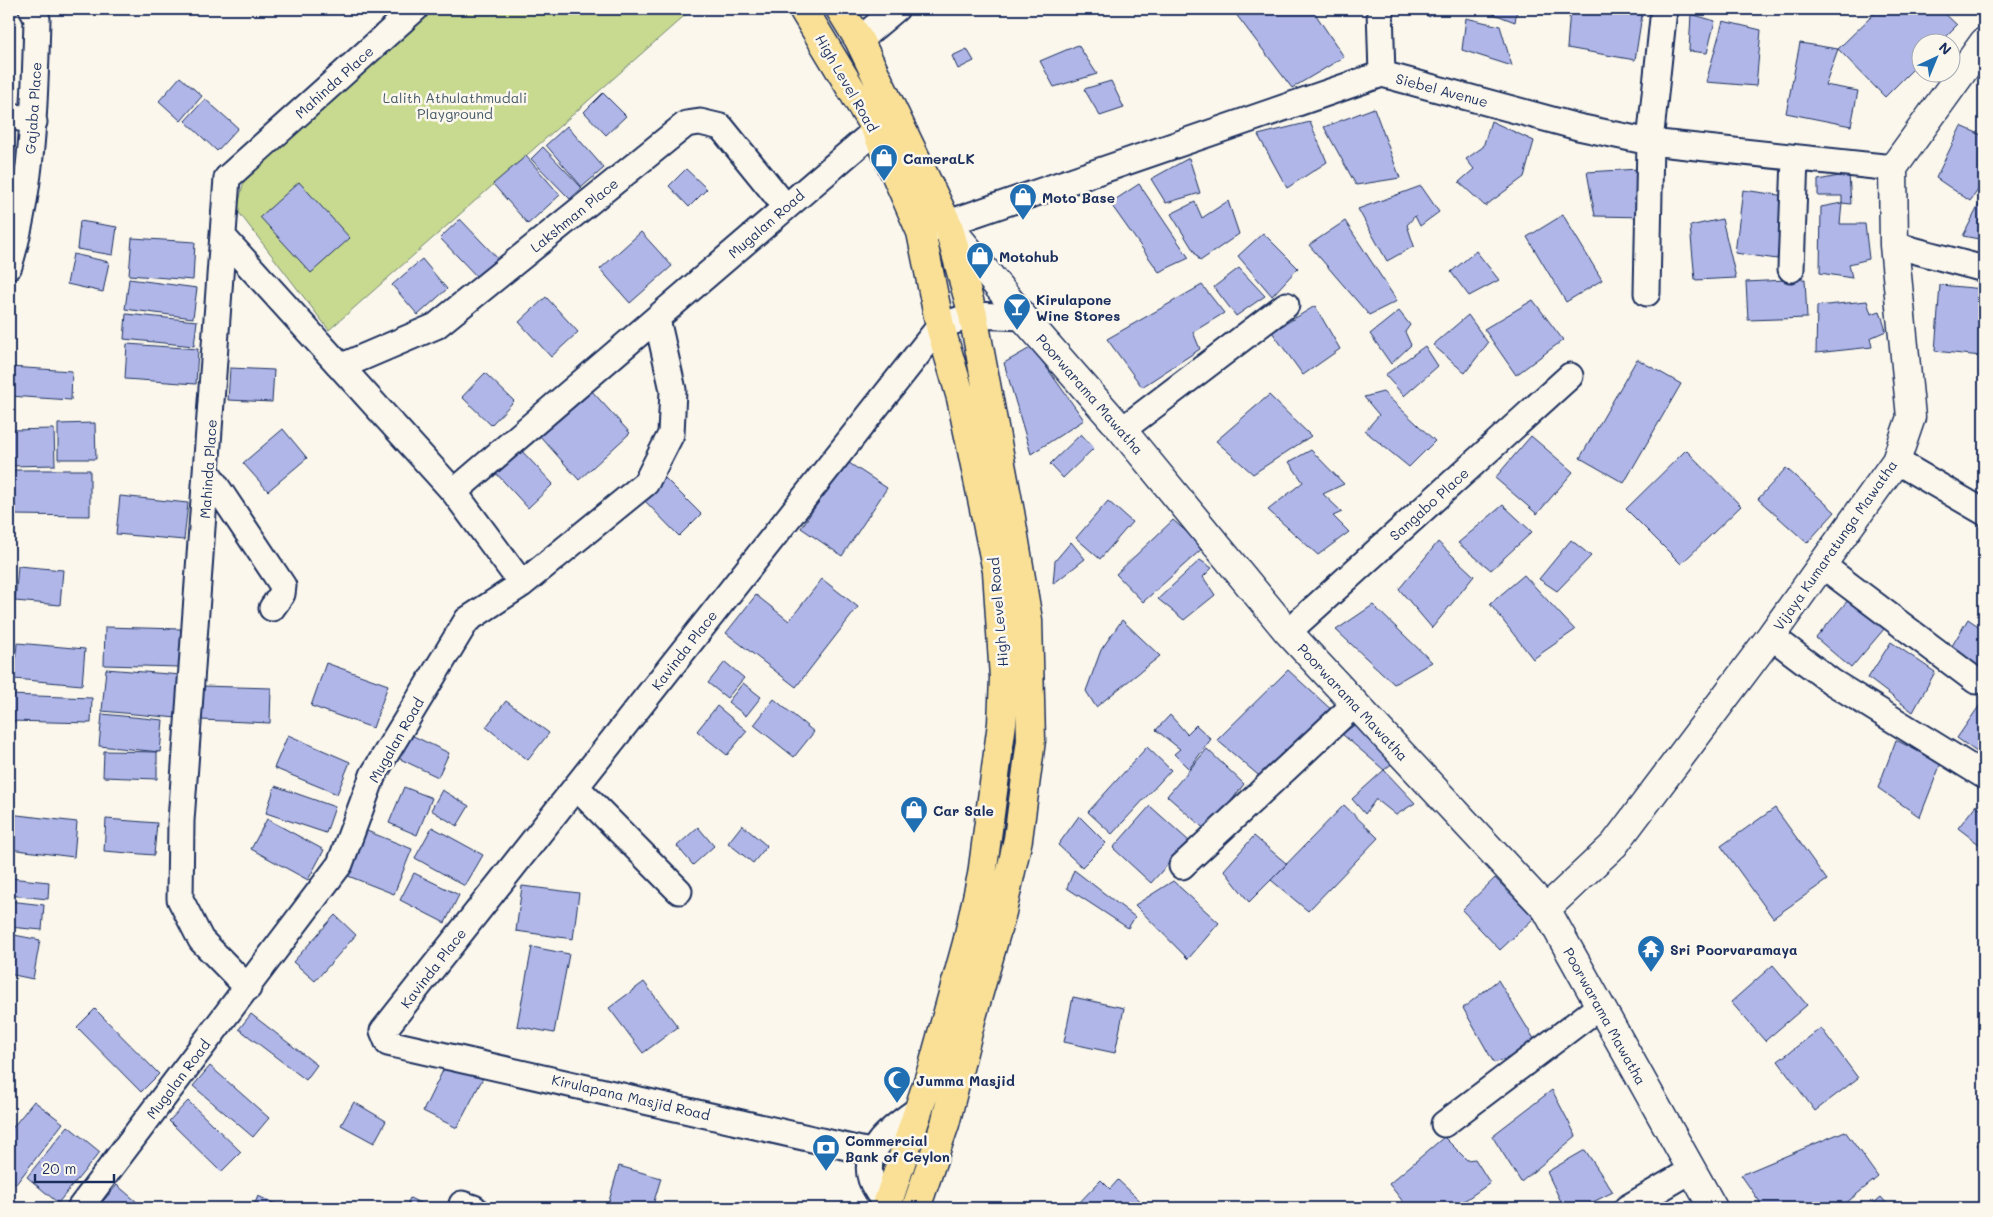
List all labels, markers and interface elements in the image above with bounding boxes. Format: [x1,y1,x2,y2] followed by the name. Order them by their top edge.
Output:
[811,31,883,135] street label: High Level Road
[1910,32,1960,82] north arrow
[1935,38,1956,59] text: N
[291,42,377,122] street label: Mahinda Place
[20,61,46,155] street label: Gajaba Place
[1394,69,1490,111] street label: Siebel Avenue
[383,88,527,123] park label: Lalith Athulathmudali Playground
[869,143,899,182] shop icon: CameraLK
[903,149,975,168] place label: CameraLK
[526,174,622,256] street label: Lakshman Place
[1008,182,1038,221] shop icon: Moto Base
[724,186,808,262] street label: Mugalan Road
[1042,188,1115,207] place label: Moto Base
[965,241,995,280] shop icon: Motohub
[999,247,1059,266] place label: Motohub
[1036,290,1120,325] place label: Kirulapone Wine Stores
[1002,292,1032,331] bar icon: Kirulapone Wine Stores
[1032,330,1148,458] street label: Poorwarama Mawatha
[195,419,221,519] street label: Mahinda Place
[1769,456,1901,634] street label: Vijaya Kumaratunga Mawatha
[1385,463,1473,545] street label: Sangabo Place
[984,556,1012,667] street label: High Level Road
[647,606,721,694] street label: Kavinda Place
[1293,639,1413,765] street label: Poorwarama Mawatha
[364,694,428,786] street label: Mugalan Road
[899,795,929,834] shop icon: Car Sale
[933,801,994,820] place label: Car Sale
[396,924,470,1012] street label: Kavinda Place
[1636,934,1666,973] temple icon: Sri Poorvaramaya
[1670,940,1798,959] place label: Sri Poorvaramaya
[1559,944,1651,1088] street label: Poorwarama Mawatha
[142,1035,214,1123] street label: Mugalan Road
[882,1065,912,1104] mosque icon: Jumma Masjid
[550,1070,712,1124] street label: Kirulapana Masjid Road
[916,1071,1015,1090] place label: Jumma Masjid
[845,1131,950,1166] place label: Commercial Bank of Ceylon
[811,1133,841,1172] bank icon: Commercial Bank of Ceylon
[35,1152,114,1184] scale bar
[42,1158,76,1178] text: 20 m

